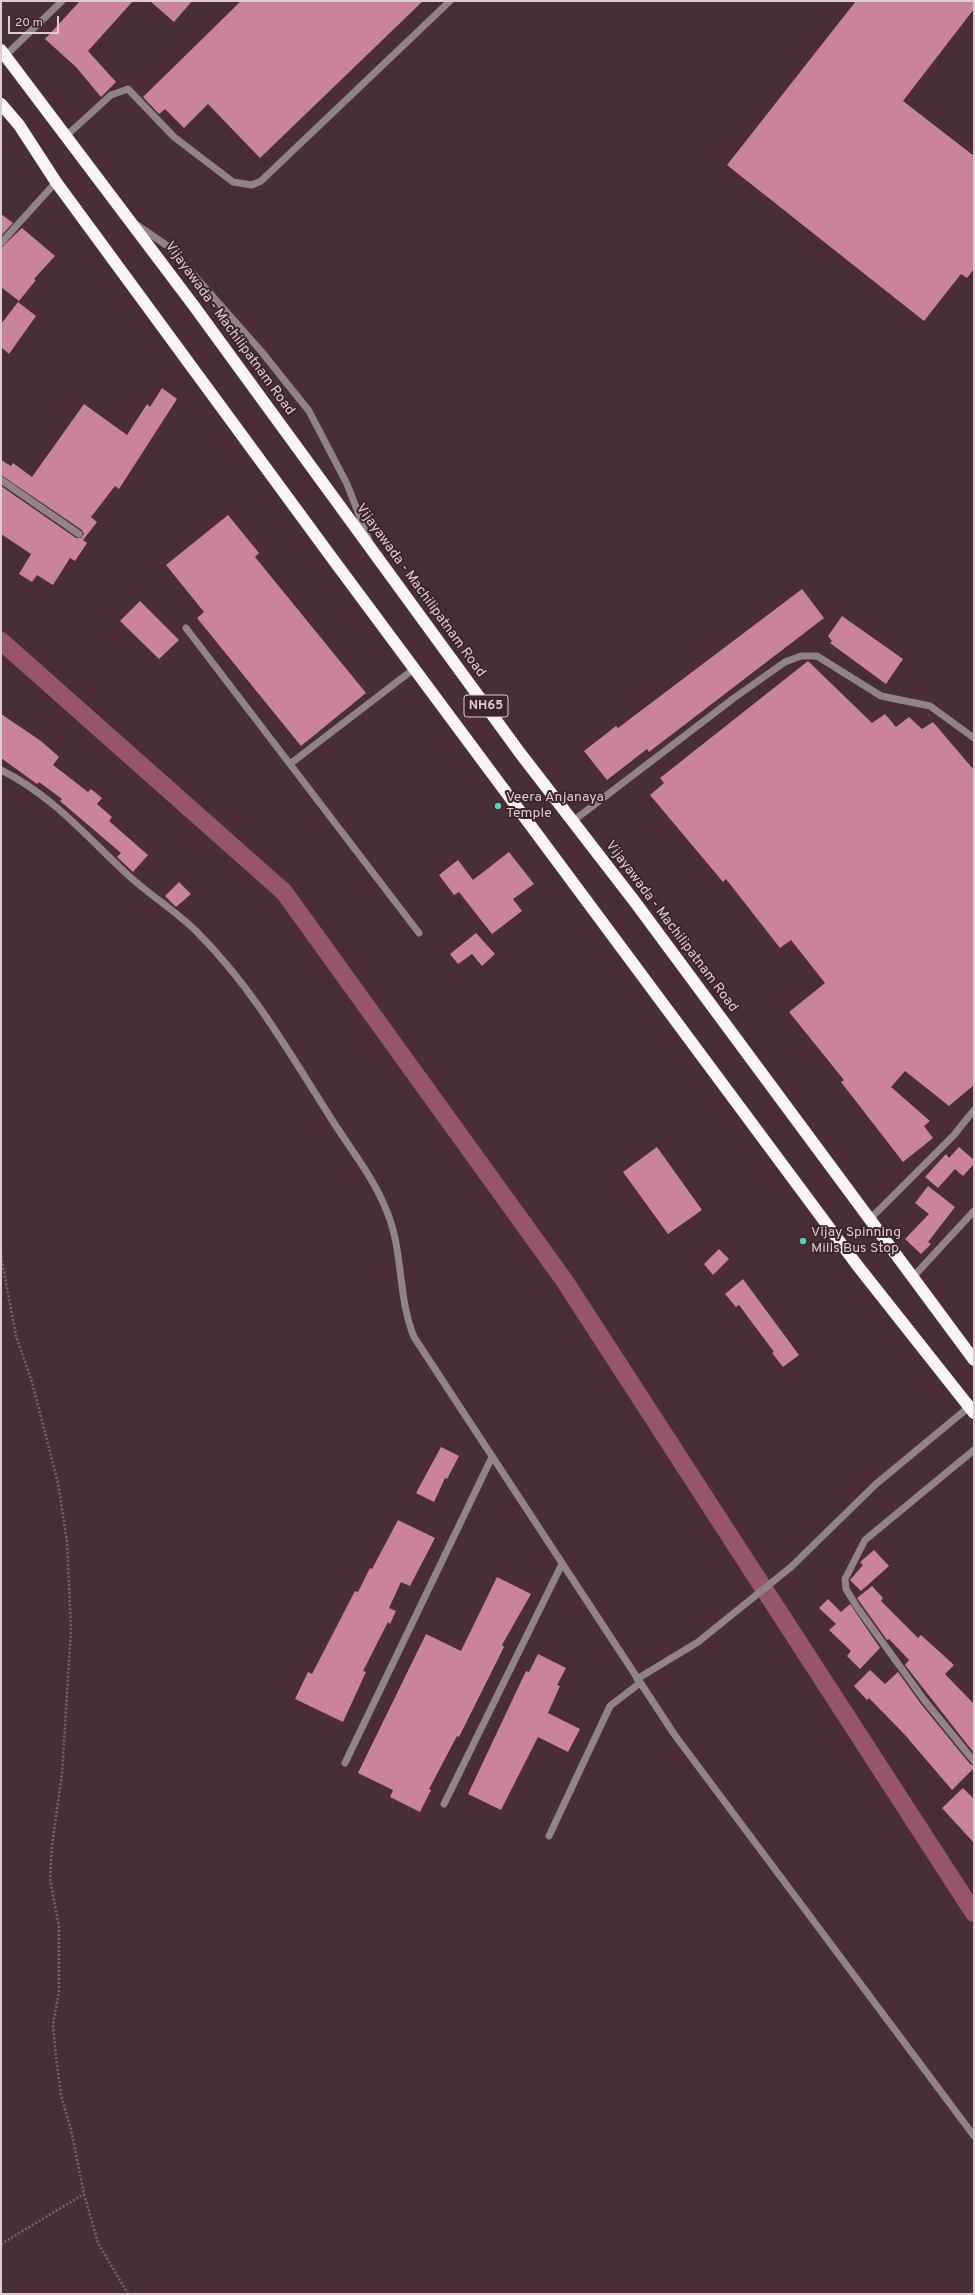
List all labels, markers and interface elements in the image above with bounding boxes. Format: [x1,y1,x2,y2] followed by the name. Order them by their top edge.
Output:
[10,8,61,34] scale bar
[15,15,43,31] text: 20 m
[160,239,298,419] street label: Vijayawada - Machilipatnam Road
[351,501,489,681] street label: Vijayawada - Machilipatnam Road
[464,695,508,717] road number: NH65
[506,790,604,822] place label: Veera Anjanaya Temple
[493,801,503,811] marker: Veera Anjanaya Temple
[601,838,741,1016] street label: Vijayawada - Machilipatnam Road
[811,1225,901,1258] place label: Vijay Spinning Mills Bus Stop
[798,1236,808,1246] marker: Vijay Spinning Mills Bus Stop

